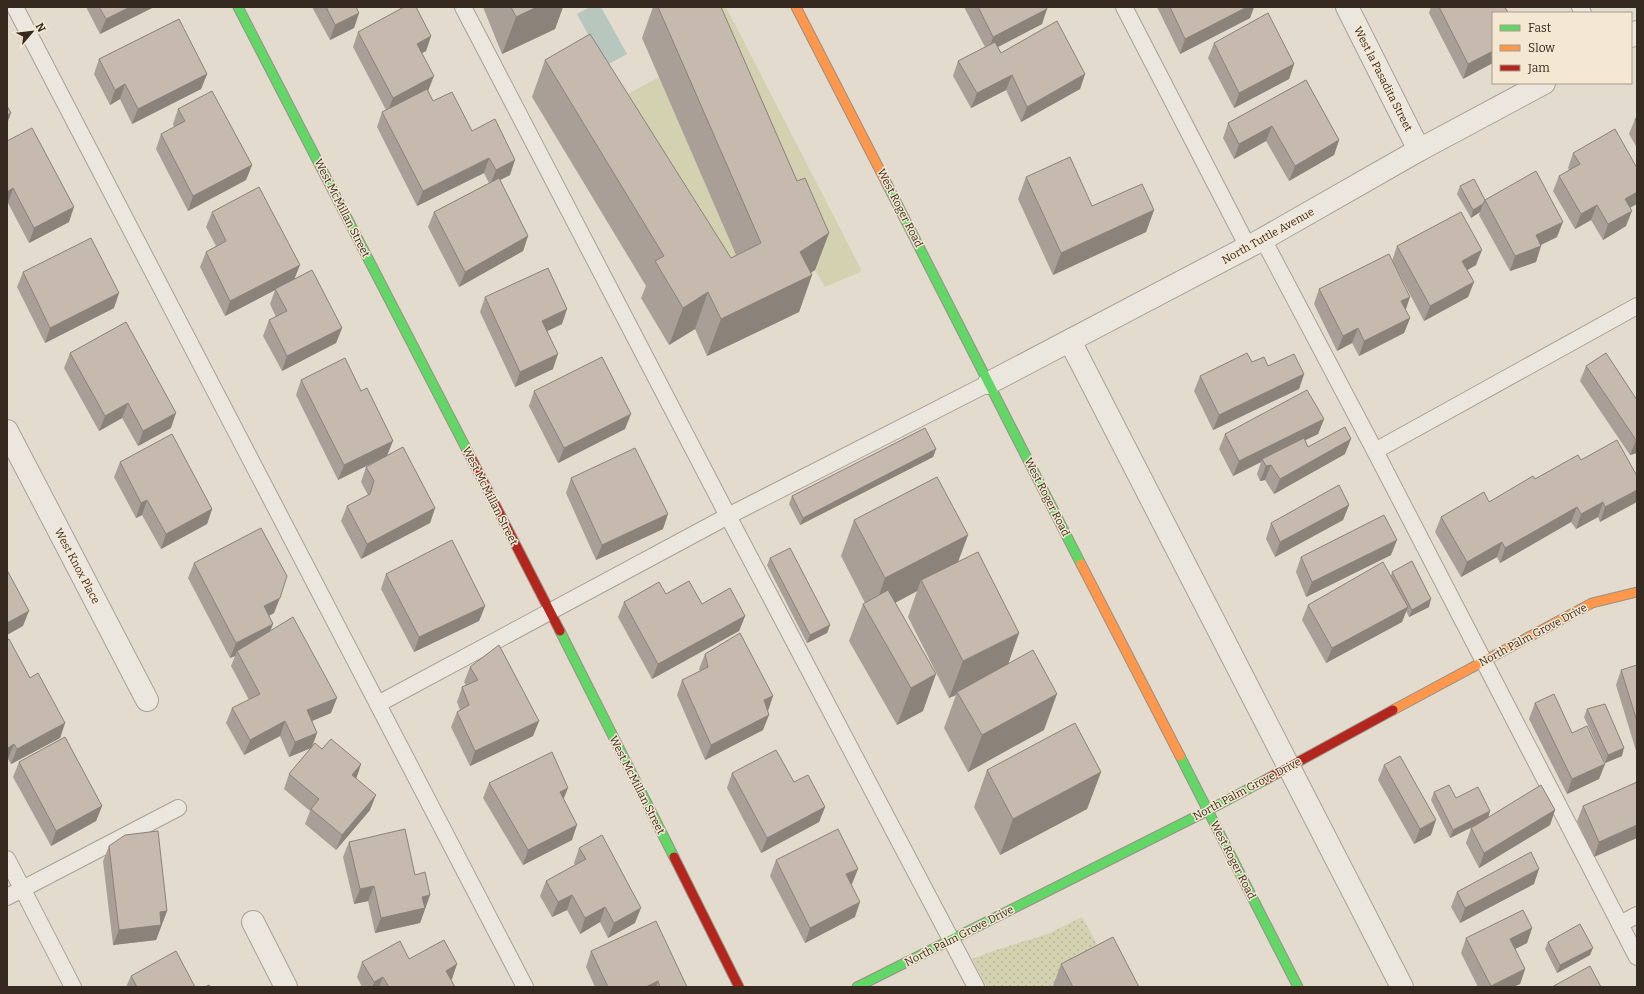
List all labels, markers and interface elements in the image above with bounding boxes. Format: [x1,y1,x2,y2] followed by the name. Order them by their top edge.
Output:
[12,12,52,52] north arrow
[1492,12,1632,84] legend
[33,21,48,35] text: N
[1528,21,1552,35] text: Fast
[1351,25,1415,133] street label: West la Pasadita Street
[1528,41,1555,55] text: Slow
[1527,61,1550,75] text: Jam
[312,157,372,259] street label: West McMillan Street
[875,167,926,250] street label: West Roger Road
[1220,205,1316,267] street label: North Tuttle Avenue
[460,445,520,547] street label: West McMillan Street
[1022,456,1073,539] street label: West Roger Road
[52,526,102,606] street label: West Knox Place
[1477,601,1589,669] street label: North Palm Grove Drive
[607,734,667,836] street label: West McMillan Street
[1191,755,1303,823] street label: North Palm Grove Drive
[1208,819,1259,902] street label: West Roger Road
[902,903,1016,969] street label: North Palm Grove Drive

